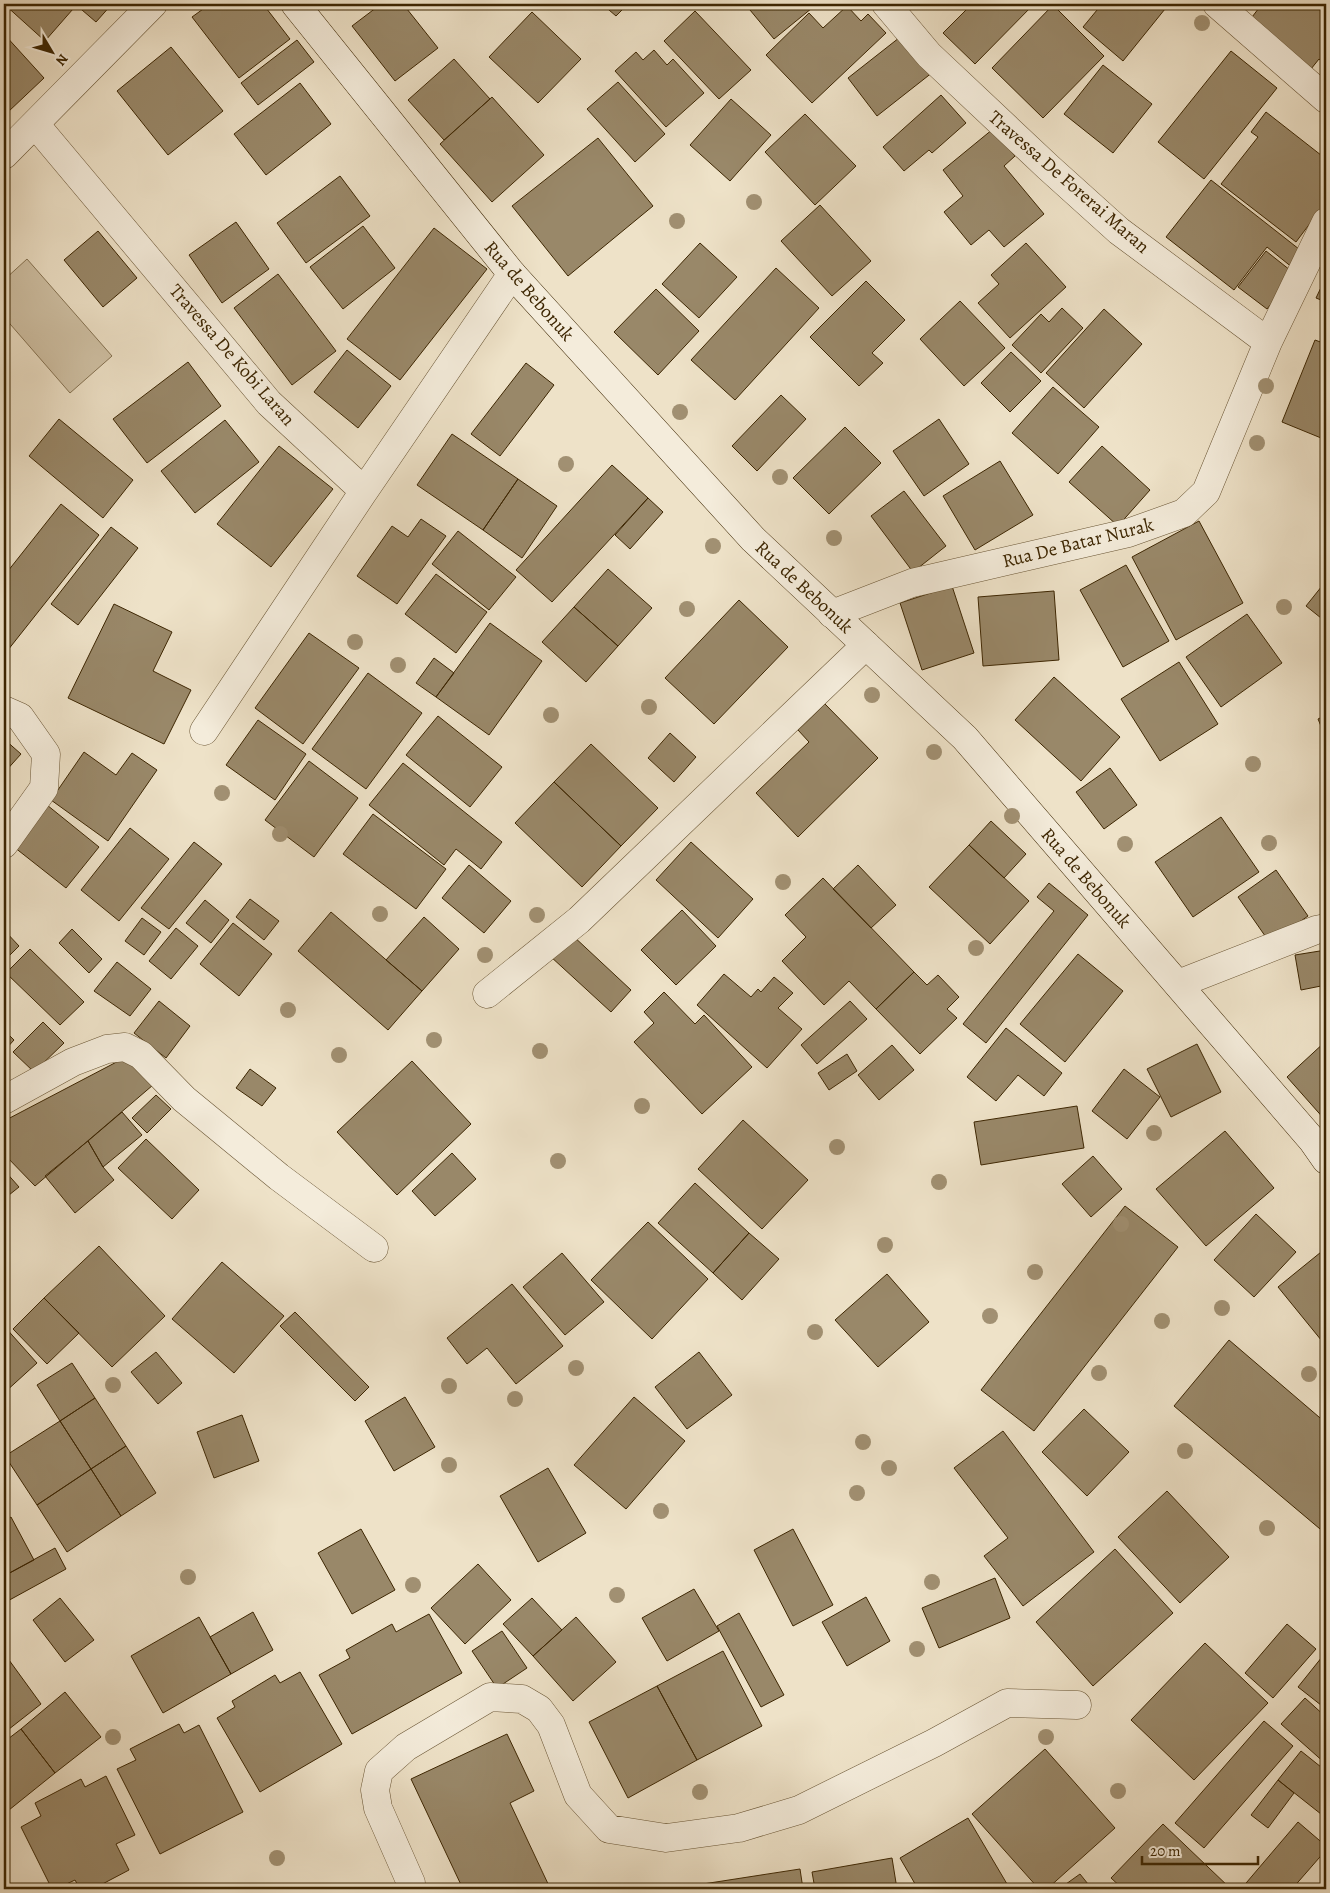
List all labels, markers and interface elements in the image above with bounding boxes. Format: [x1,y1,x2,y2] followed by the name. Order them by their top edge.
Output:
[28,28,78,78] north arrow
[51,50,72,70] text: N
[983,105,1155,259] street label: Travessa De Forerai Maran
[478,235,580,347] street label: Rua de Bebonuk
[163,279,301,431] street label: Travessa De Kobi Laran
[1000,511,1157,574] street label: Rua De Batar Nurak
[749,535,859,640] street label: Rua de Bebonuk
[1035,822,1137,934] street label: Rua de Bebonuk
[1142,1833,1259,1865] scale bar
[1150,1841,1181,1861] text: 20 m

